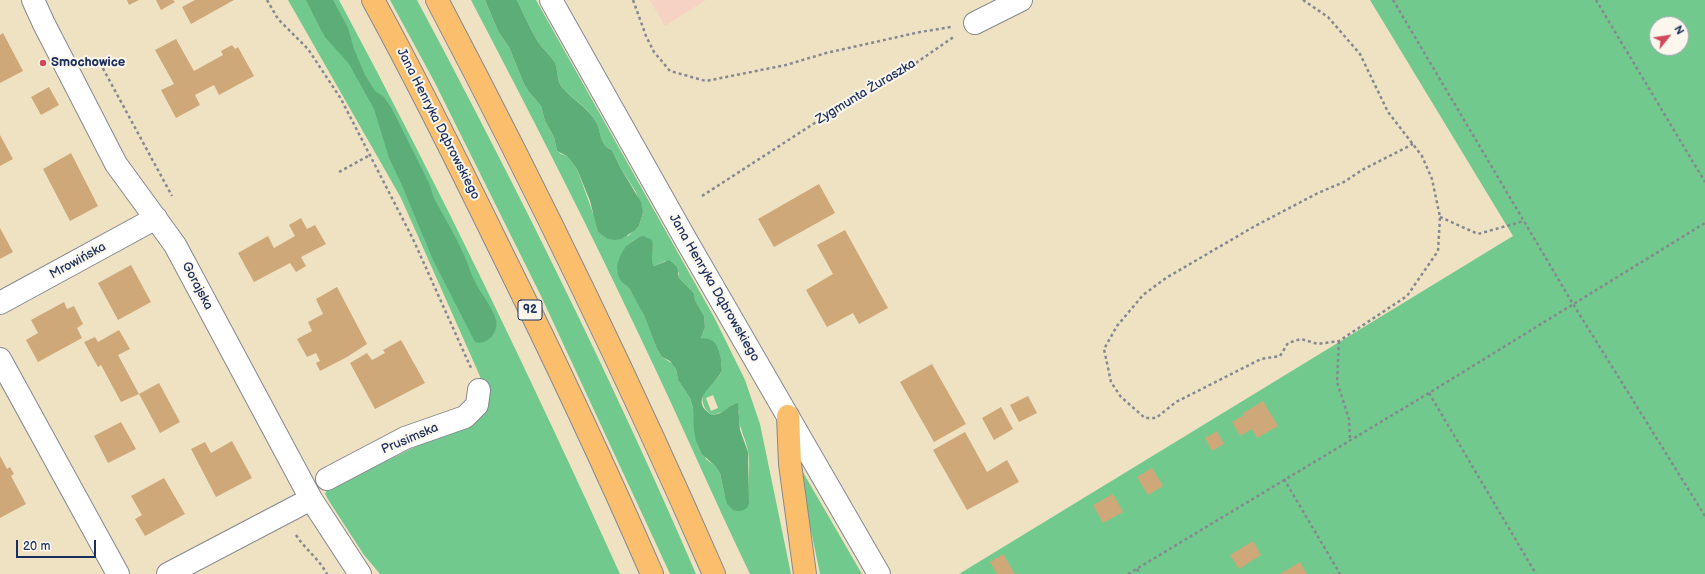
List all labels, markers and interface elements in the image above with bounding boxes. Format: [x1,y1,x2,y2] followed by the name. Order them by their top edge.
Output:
[1649,16,1689,56] north arrow
[1671,23,1687,37] text: N
[393,46,483,202] street label: Jana Henryka Dąbrowskiego
[51,55,125,71] place label: Smochowice
[813,56,919,128] street label: Zygmunta Żuraszka
[38,58,48,68] marker: Smochowice
[665,211,763,365] street label: Jana Henryka Dąbrowskiego
[47,239,109,283] street label: Mrowińska
[178,259,216,313] street label: Gorajska
[518,300,542,320] road number: 92
[379,420,441,458] street label: Prusimska
[18,532,98,558] scale bar
[23,539,50,554] text: 20 m

